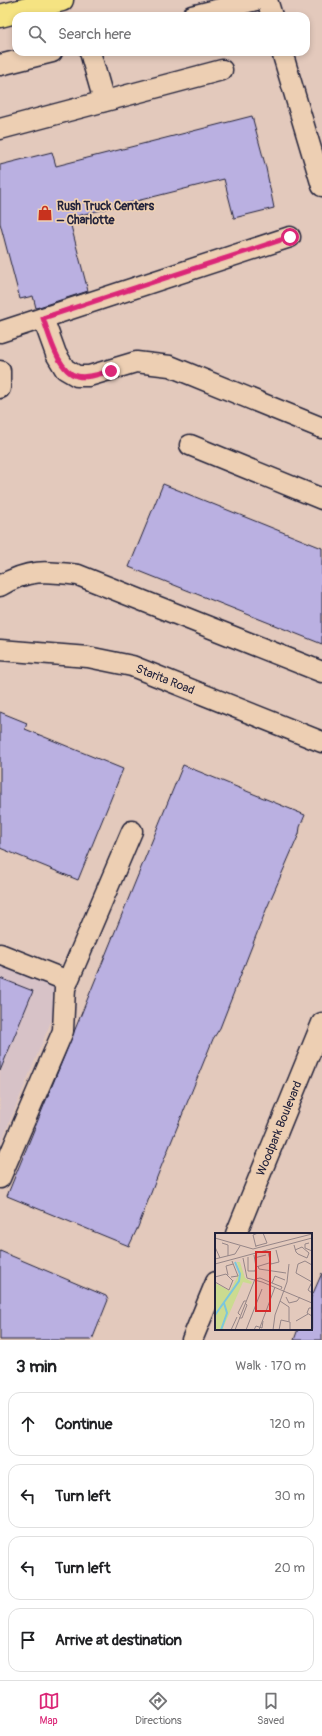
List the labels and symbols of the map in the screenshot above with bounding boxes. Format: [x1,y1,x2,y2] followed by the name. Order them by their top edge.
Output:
[56,199,155,228] place label: Rush Truck Centers – Charlotte
[36,204,54,222] shop icon: Rush Truck Centers – Charlotte
[281,228,299,246] route start
[102,362,120,380] route end
[134,661,197,698] street label: Starita Road
[253,1079,305,1178] street label: Woodpark Boulevard
[215,1233,312,1330] inset map

